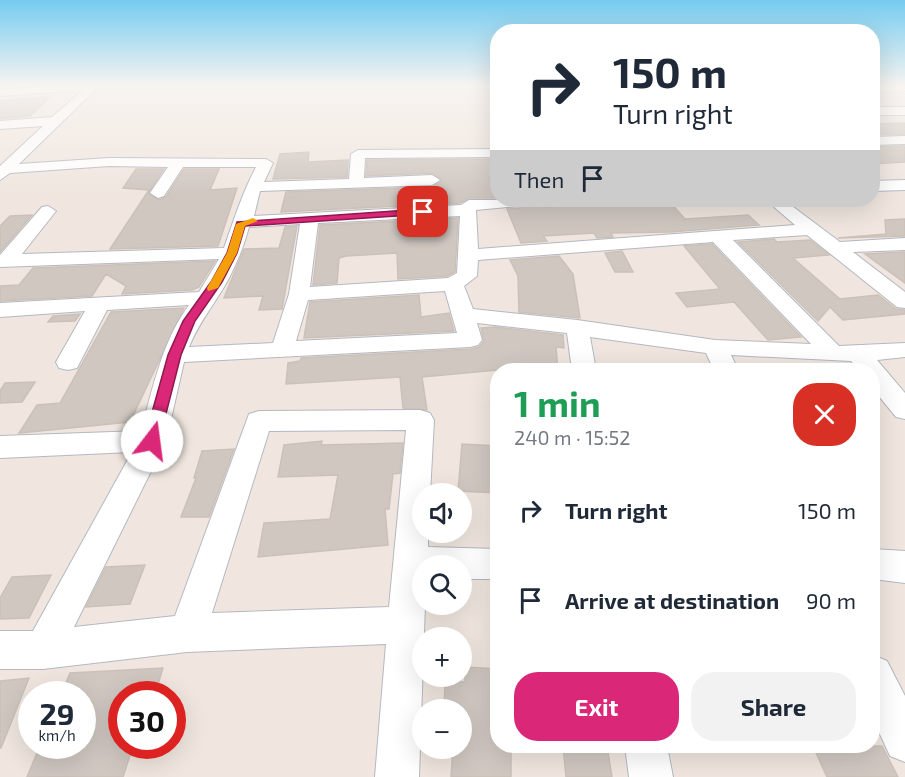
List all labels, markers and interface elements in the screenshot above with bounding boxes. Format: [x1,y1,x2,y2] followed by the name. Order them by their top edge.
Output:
[613,46,727,96] text: 150 m
[514,48,592,126] icon: right
[613,97,733,129] text: Turn right
[576,162,609,195] icon: arrive
[514,166,564,192] text: Then
[397,186,448,237] pin
[406,195,439,228] icon: arrive
[514,381,601,424] text: 1 min
[793,383,856,446] button: close
[120,409,184,473] position arrow
[514,425,631,449] text: 240 m · 15:52
[412,483,472,759] map controls
[412,483,472,543] button: sound
[514,494,547,527] icon: right
[565,497,667,523] text: Turn right
[798,497,856,523] text: 150 m
[412,555,472,615] button: search
[514,584,547,617] icon: arrive
[565,587,779,613] text: Arrive at destination
[806,587,856,613] text: 90 m
[412,627,472,687] button: +
[514,672,679,741] button: Exit
[691,672,856,741] button: Share
[108,681,186,759] speed limit sign: 30
[39,695,75,731] text: 29
[412,699,472,759] button: −
[38,726,76,744] text: km/h

